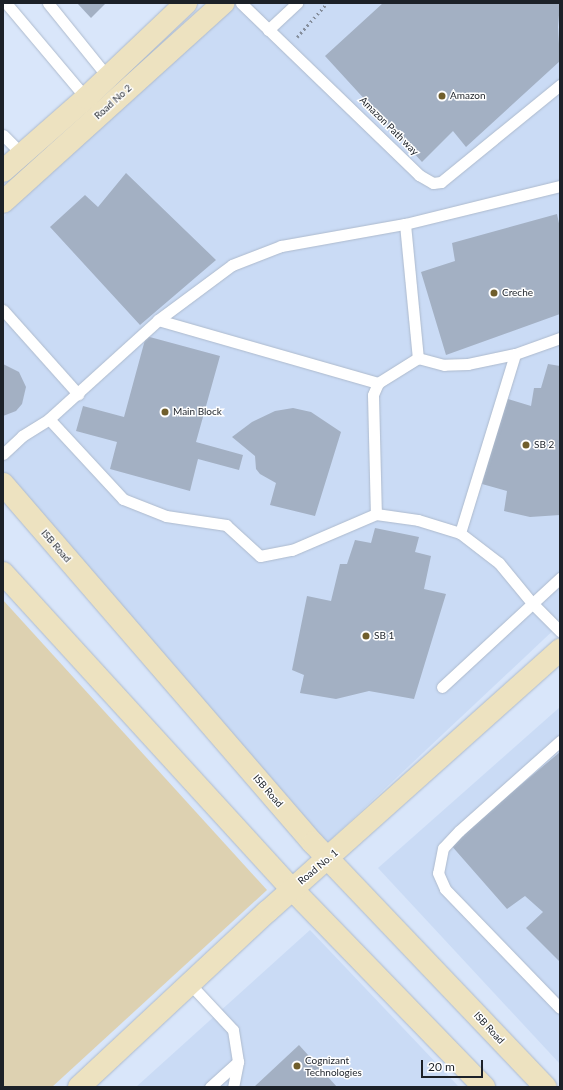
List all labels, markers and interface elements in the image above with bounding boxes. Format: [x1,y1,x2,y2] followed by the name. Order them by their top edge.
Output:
[92,82,134,122] street label: Road No 2
[450,90,486,102] place label: Amazon
[437,91,447,101] marker: Amazon
[357,94,421,158] street label: Amazon Path way
[502,287,533,299] place label: Creche
[489,288,499,298] marker: Creche
[173,406,222,418] place label: Main Block
[160,407,170,417] marker: Main Block
[534,439,554,451] place label: SB 2
[521,440,531,450] marker: SB 2
[39,527,73,565] street label: ISB Road
[374,630,394,642] place label: SB 1
[361,631,371,641] marker: SB 1
[251,772,285,810] street label: ISB Road
[296,847,340,887] street label: Road No. 1
[471,1009,507,1047] street label: ISB Road
[423,1052,485,1078] scale bar
[305,1054,362,1078] place label: Cognizant Technologies
[428,1059,455,1074] text: 20 m
[292,1061,302,1071] marker: Cognizant Technologies

